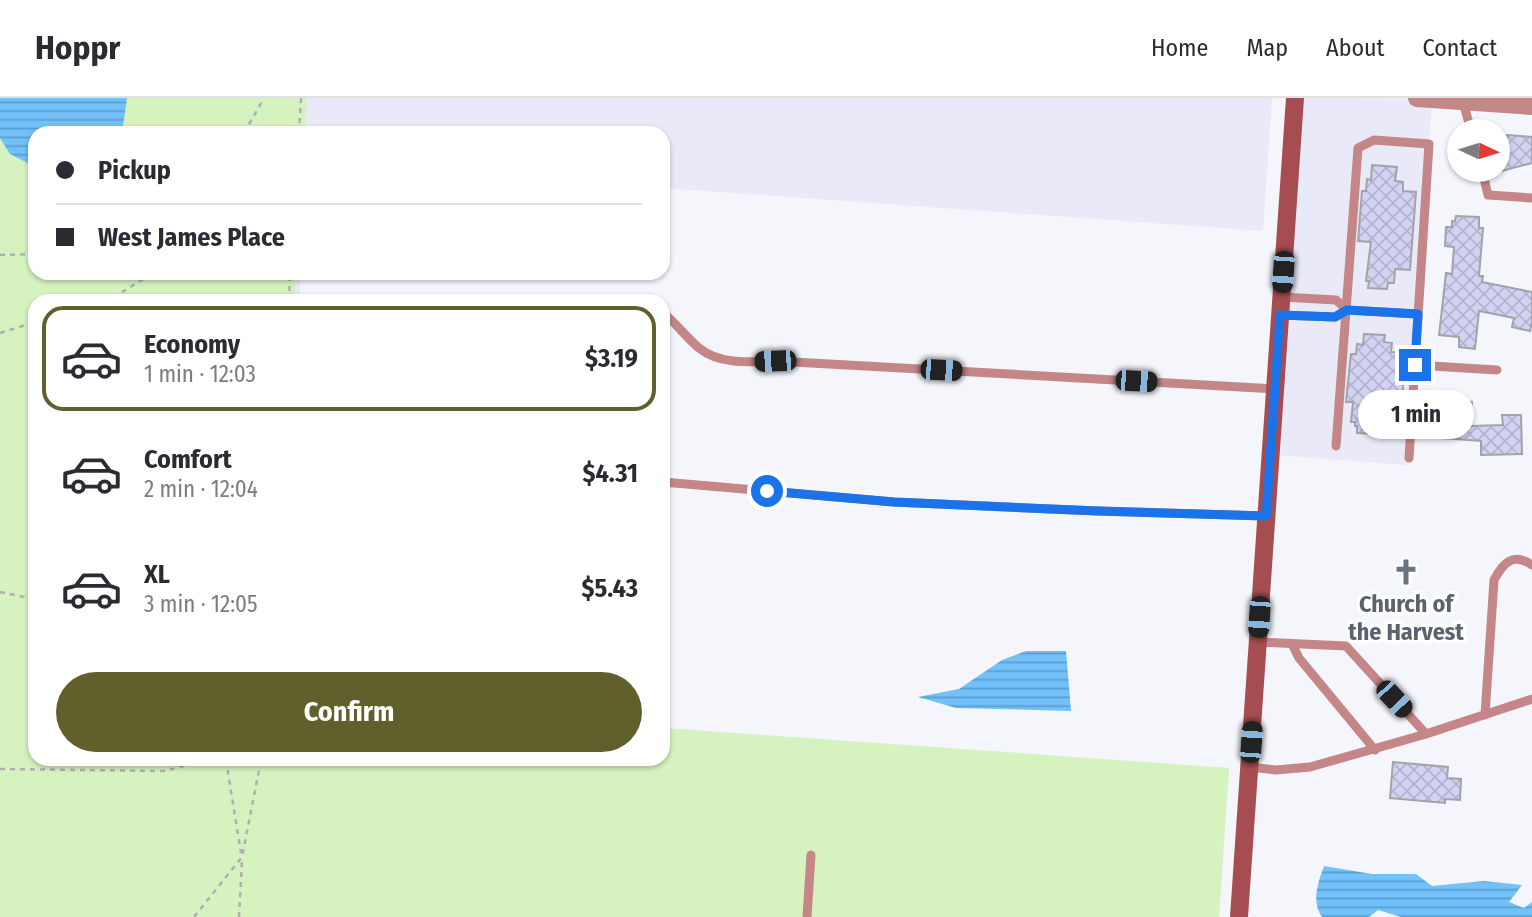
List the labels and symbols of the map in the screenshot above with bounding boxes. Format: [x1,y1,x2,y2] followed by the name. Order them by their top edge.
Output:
[1447,119,1510,182] north arrow
[1272,250,1295,294] car
[1399,349,1431,381] route end
[754,350,797,372] car
[920,358,963,382] car
[1115,369,1158,393] car
[1357,390,1473,438] callout: 1 min
[751,475,783,507] route start
[1391,557,1421,587] church icon: Church of the Harvest
[1348,590,1464,646] place label: Church of the Harvest
[1248,595,1271,639] car
[1372,676,1417,722] car
[1240,720,1263,764] car

